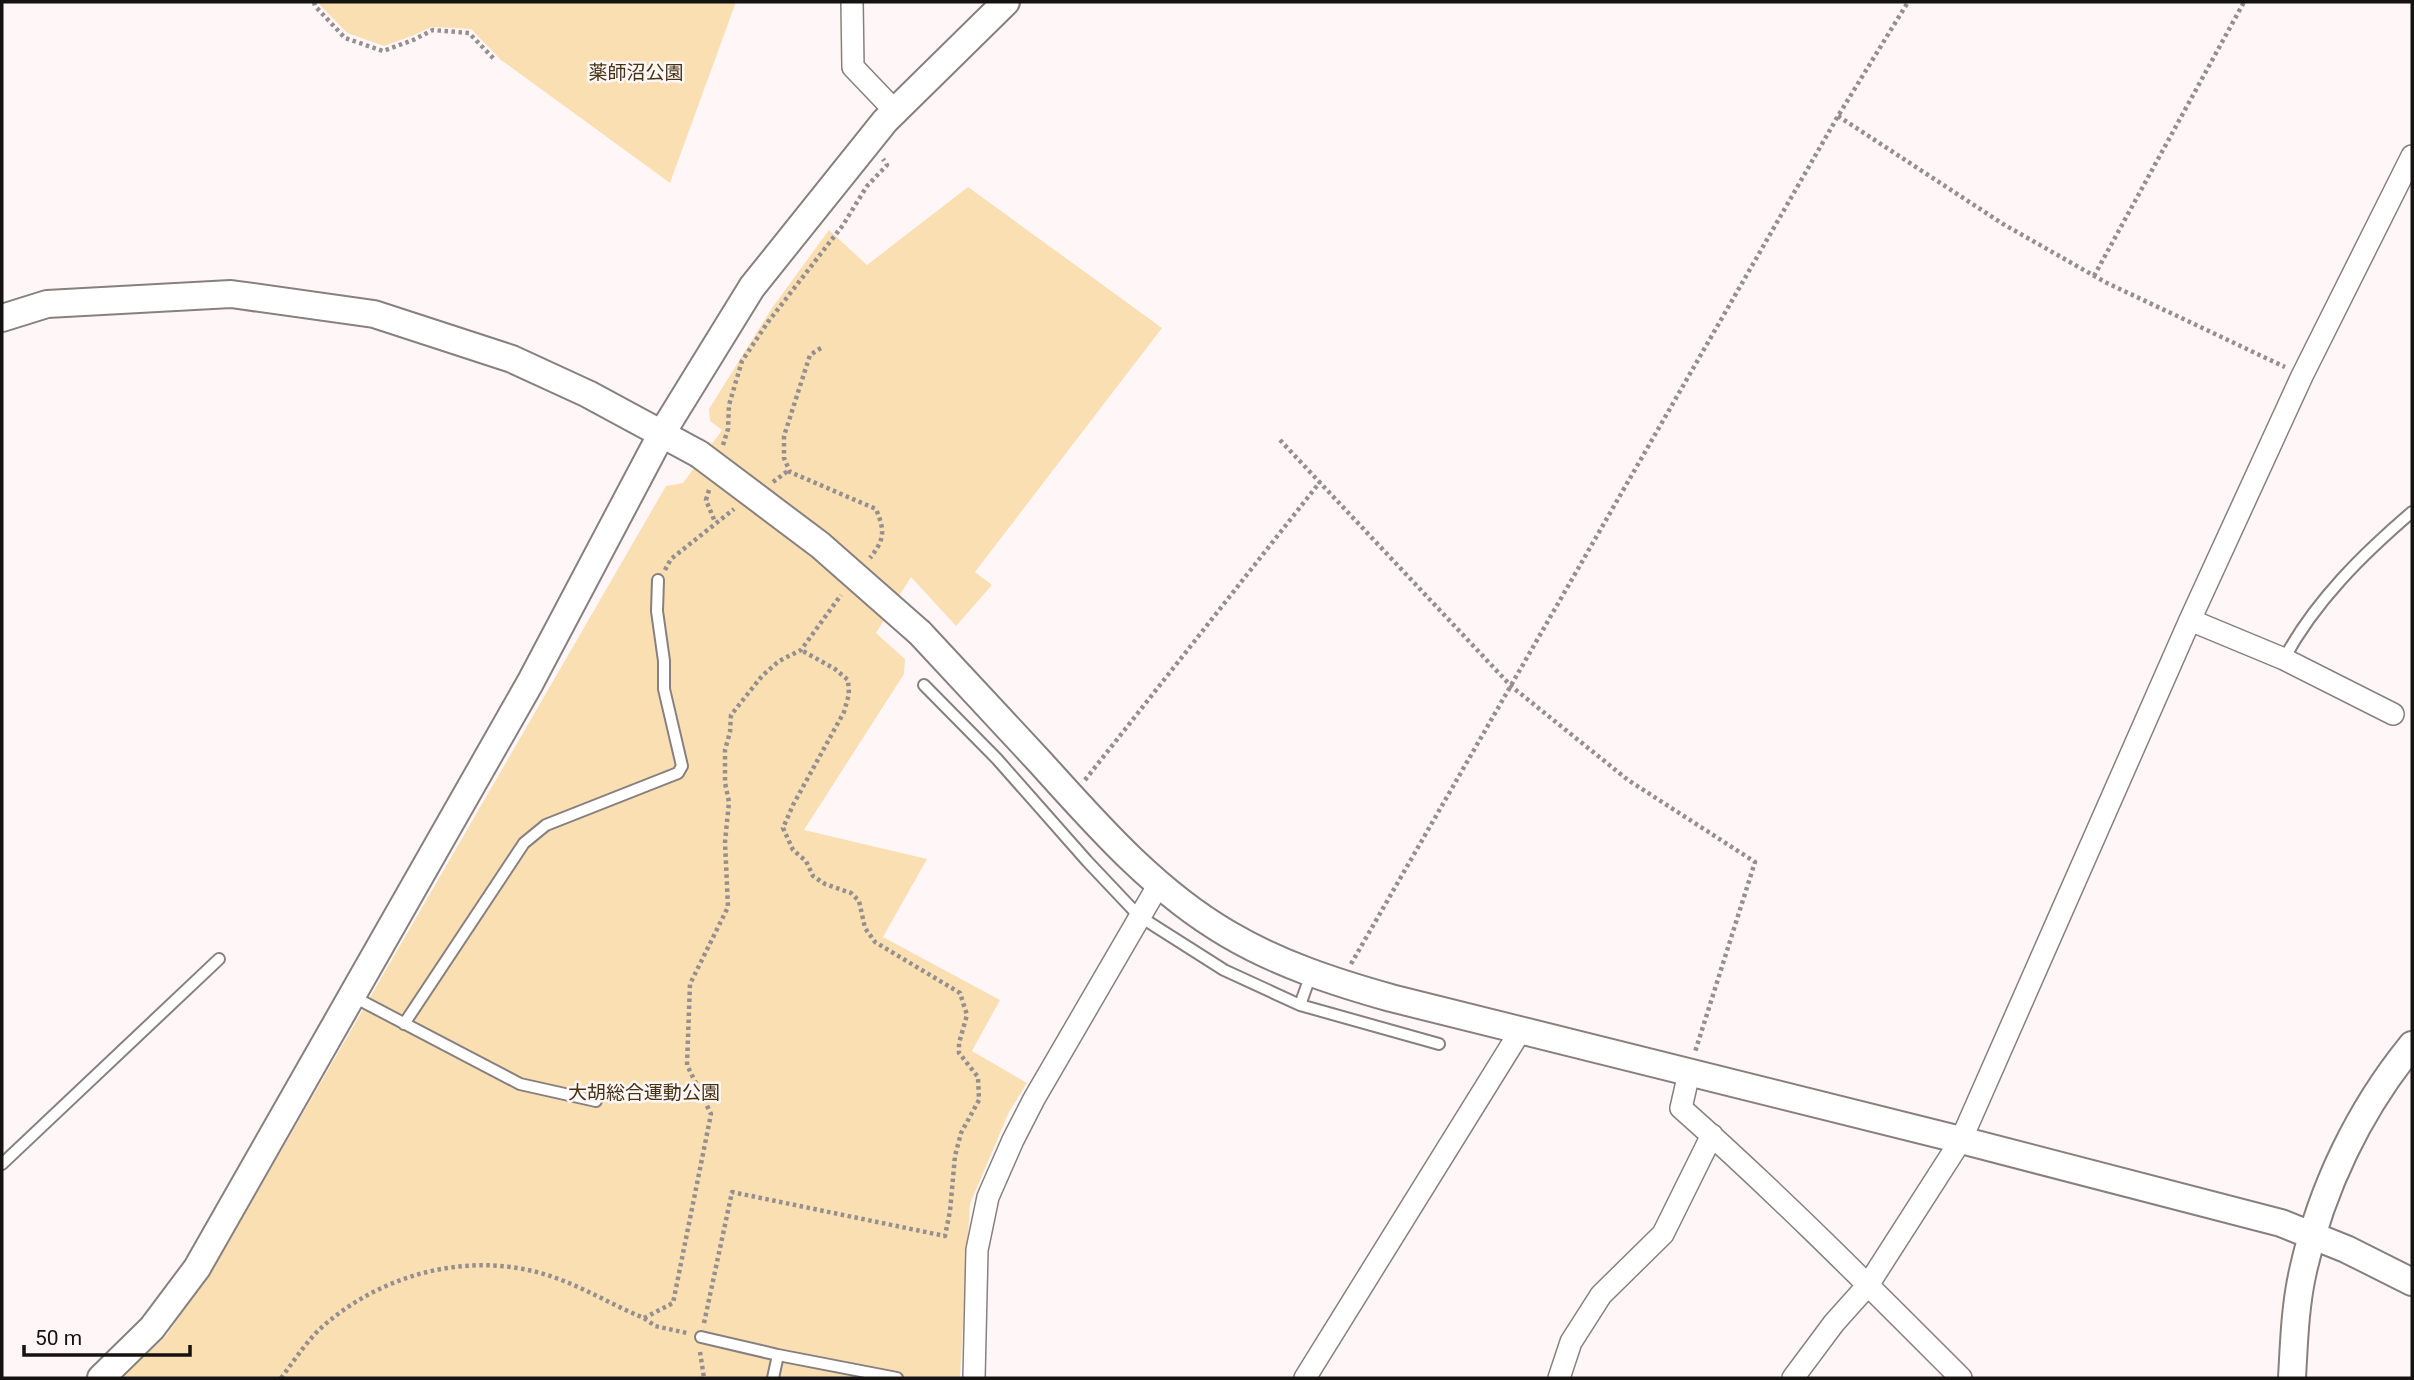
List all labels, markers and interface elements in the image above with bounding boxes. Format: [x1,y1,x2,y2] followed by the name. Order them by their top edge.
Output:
[588,61,684,84] park label: 薬師沼公園
[568,1081,720,1104] park label: 大胡総合運動公園
[24,1314,191,1358] scale bar
[35,1326,82,1350] text: 50 m

